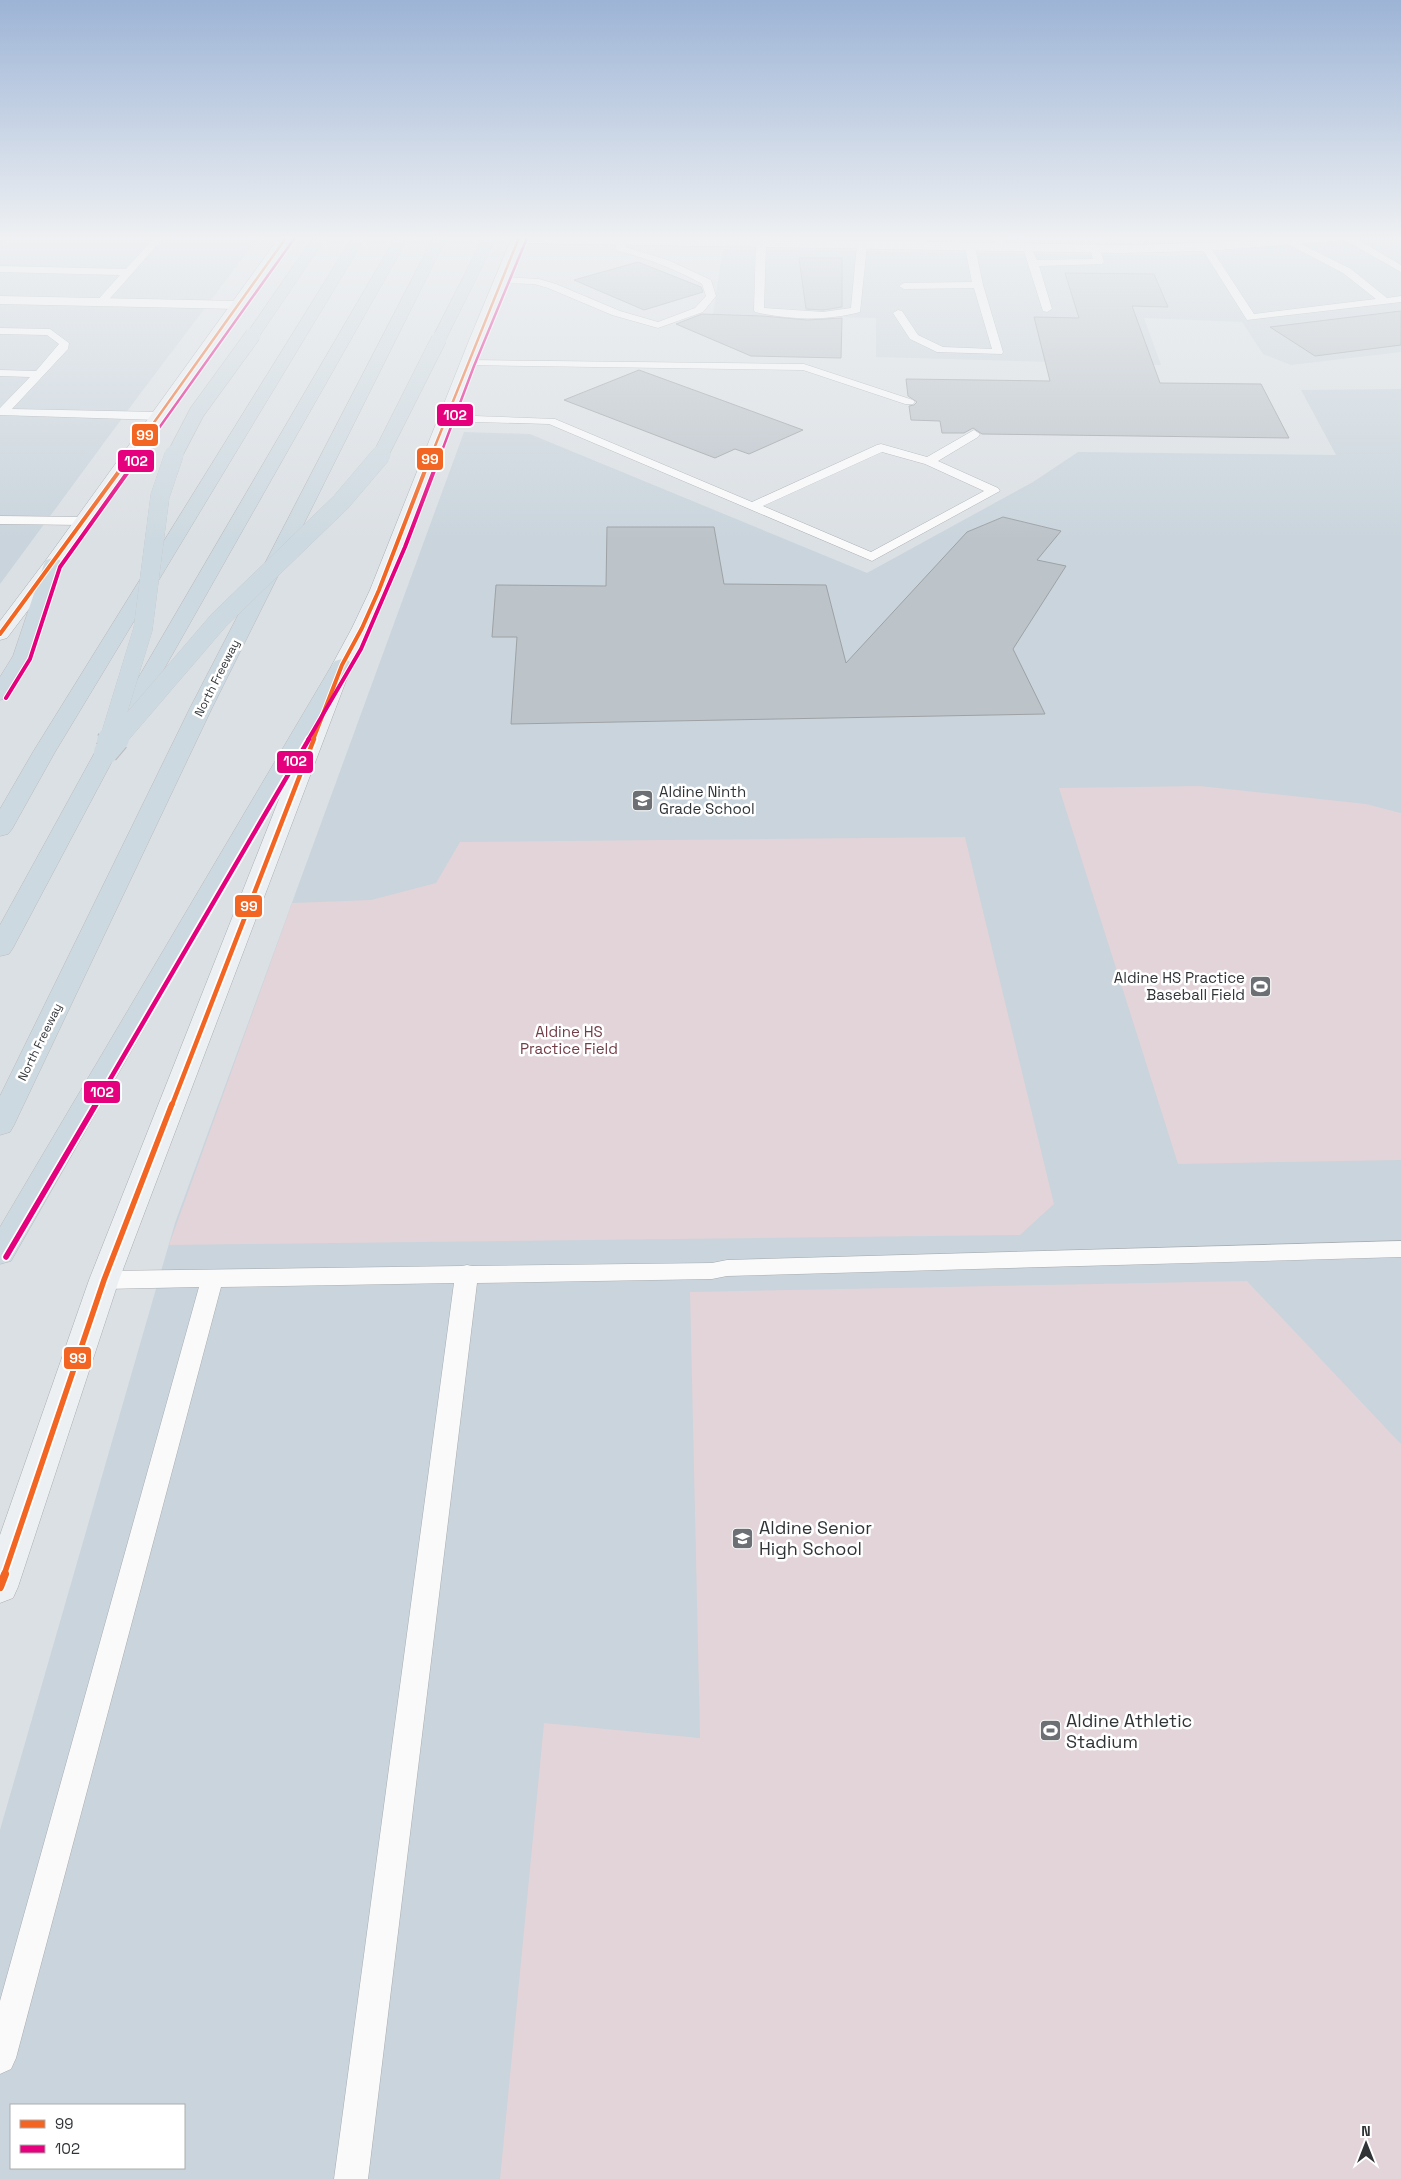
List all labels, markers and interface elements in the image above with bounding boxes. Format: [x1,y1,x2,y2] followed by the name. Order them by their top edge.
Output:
[436,403,474,427] line badge: 102
[443,406,467,424] text: 102
[131,423,159,447] line badge: 99
[136,426,154,444] text: 99
[416,447,444,471] line badge: 99
[117,449,155,473] line badge: 102
[421,450,439,468] text: 99
[124,452,148,470] text: 102
[191,637,243,719] street label: North Freeway
[276,750,314,774] line badge: 102
[283,752,307,770] text: 102
[659,782,755,818] place label: Aldine Ninth Grade School
[631,789,655,813] school or university icon: Aldine Ninth Grade School
[234,894,263,918] line badge: 99
[240,897,258,915] text: 99
[1114,968,1245,1004] place label: Aldine HS Practice Baseball Field
[1249,975,1273,999] sports icon: Aldine HS Practice Baseball Field
[14,1001,66,1083] street label: North Freeway
[520,1022,618,1058] park label: Aldine HS Practice Field
[83,1080,121,1104] line badge: 102
[90,1083,114,1101] text: 102
[63,1346,92,1370] line badge: 99
[69,1349,87,1367] text: 99
[759,1516,872,1560] place label: Aldine Senior High School
[731,1526,755,1550] school or university icon: Aldine Senior High School
[1066,1709,1192,1753] place label: Aldine Athletic Stadium
[1038,1719,1062,1743] sports icon: Aldine Athletic Stadium
[10,2104,185,2169] legend
[55,2114,73,2133] text: 99
[1341,2119,1391,2169] north arrow
[1361,2122,1371,2140] text: N
[55,2139,80,2158] text: 102

